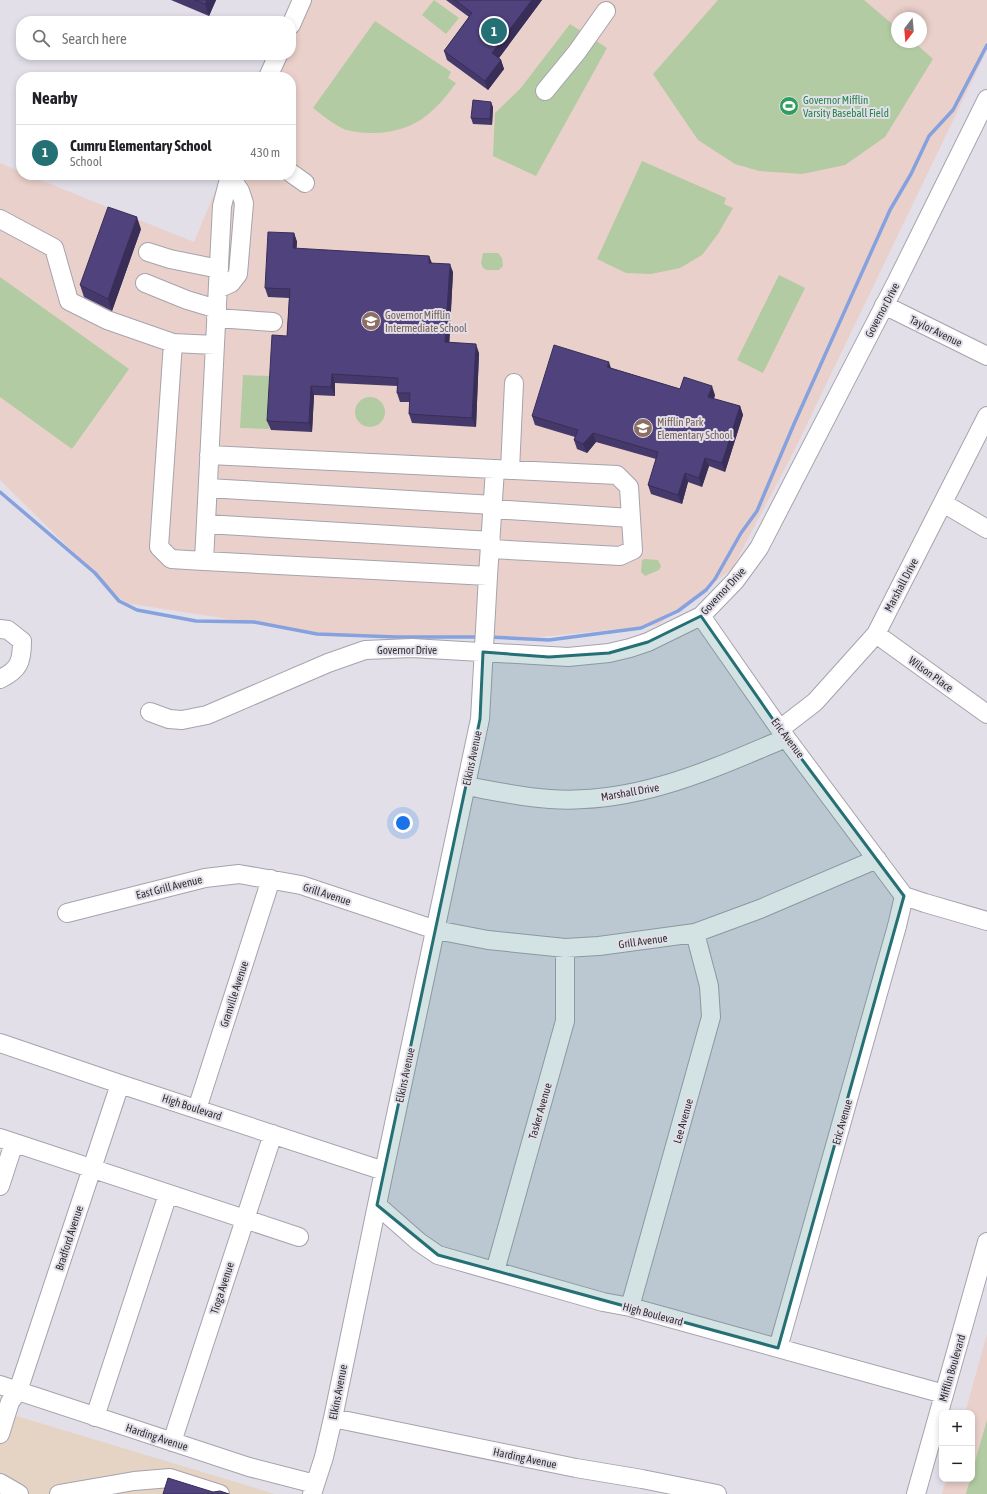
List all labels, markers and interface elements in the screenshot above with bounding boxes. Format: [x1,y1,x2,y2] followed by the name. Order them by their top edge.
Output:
[891,12,927,48] north arrow
[16,16,296,60] search box
[481,16,507,46] pin: 1
[30,27,52,49] icon: search
[62,30,127,47] text: Search here
[32,88,78,108] text: Nearby
[803,94,889,119] place label: Governor Mifflin Varsity Baseball Field
[778,95,800,117] sports icon: Governor Mifflin Varsity Baseball Field
[70,137,212,154] text: Cumru Elementary School
[42,145,48,160] text: 1
[251,145,280,160] text: 430 m
[70,154,102,169] text: School
[863,281,901,339] street label: Governor Drive
[385,309,467,334] place label: Governor Mifflin Intermediate School
[360,310,382,332] school or university icon: Governor Mifflin Intermediate School
[908,313,964,349] street label: Taylor Avenue
[657,416,733,441] place label: Mifflin Park Elementary School
[632,417,654,439] school or university icon: Mifflin Park Elementary School
[882,556,920,614] street label: Marshall Drive
[698,565,748,617] street label: Governor Drive
[377,644,437,656] street label: Governor Drive
[907,654,955,694] street label: Wilson Place
[769,716,807,760] street label: Eric Avenue
[460,729,484,787] street label: Elkins Avenue
[600,781,660,803] street label: Marshall Drive
[393,813,413,833] your location
[135,873,203,901] street label: East Grill Avenue
[302,881,352,907] street label: Grill Avenue
[618,932,668,950] street label: Grill Avenue
[218,959,250,1029] street label: Granville Avenue
[393,1046,417,1104] street label: Elkins Avenue
[526,1082,554,1140] street label: Tasker Avenue
[161,1092,223,1122] street label: High Boulevard
[671,1097,695,1145] street label: Lee Avenue
[830,1098,854,1146] street label: Eric Avenue
[53,1204,85,1272] street label: Bradford Avenue
[208,1261,236,1315] street label: Tioga Avenue
[622,1300,684,1328] street label: High Boulevard
[937,1333,967,1403] street label: Mifflin Boulevard
[327,1363,349,1421] street label: Elkins Avenue
[939,1410,975,1482] map controls
[939,1410,975,1446] button: +
[124,1421,190,1453] street label: Harding Avenue
[492,1445,558,1471] street label: Harding Avenue
[939,1446,975,1482] button: −

